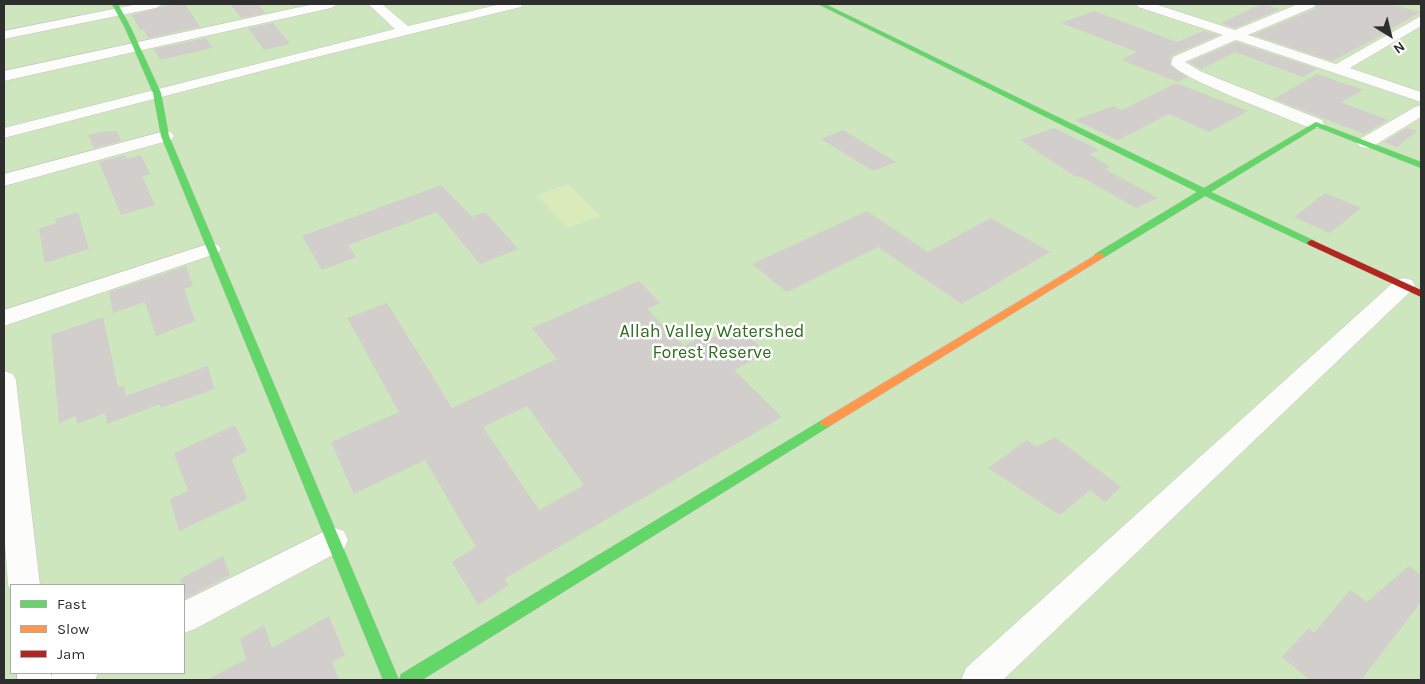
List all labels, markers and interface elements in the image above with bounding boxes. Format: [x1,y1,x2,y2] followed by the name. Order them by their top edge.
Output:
[1365,10,1415,60] north arrow
[1390,38,1408,57] text: N
[619,321,805,364] park label: Allah Valley Watershed Forest Reserve
[10,584,185,674] legend
[57,595,86,613] text: Fast
[57,620,89,638] text: Slow
[57,645,85,663] text: Jam

